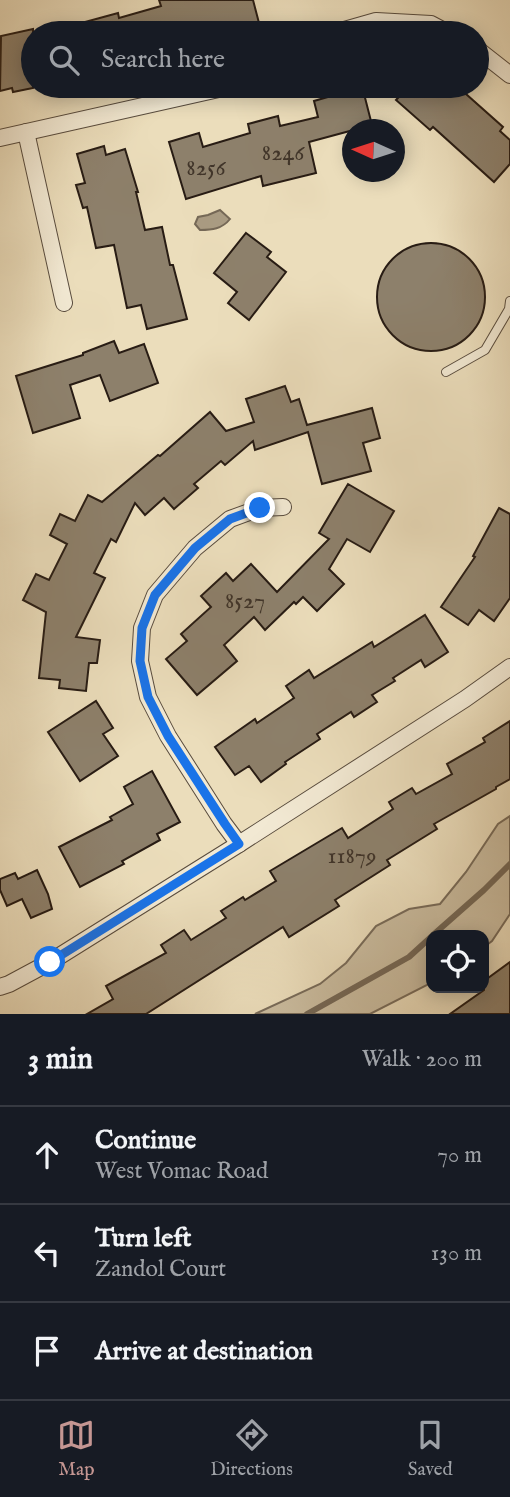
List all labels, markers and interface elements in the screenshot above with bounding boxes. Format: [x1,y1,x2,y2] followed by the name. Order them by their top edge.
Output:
[21,21,489,98] search box
[45,41,83,79] icon: search
[101,43,225,76] text: Search here
[342,119,405,182] north arrow
[262,138,305,169] house number: 8246
[186,153,227,184] house number: 8256
[244,492,275,523] route end
[225,586,265,617] house number: 8527
[328,841,377,872] house number: 11879
[426,930,489,993] map controls
[426,930,489,993] button: locate
[34,946,65,977] route start
[28,1041,93,1079] text: 3 min
[362,1045,482,1074] text: Walk · 200 m
[95,1124,196,1157] text: Continue
[28,1136,66,1174] icon: ahead
[437,1141,482,1170] text: 70 m
[95,1157,268,1186] text: West Vomac Road
[95,1222,192,1255] text: Turn left
[28,1234,66,1272] icon: left
[431,1239,482,1268] text: 130 m
[95,1255,226,1284] text: Zandol Court
[28,1332,66,1370] icon: arrive
[95,1335,313,1368] text: Arrive at destination
[57,1416,95,1482] tab: Map
[210,1416,293,1482] tab: Directions
[408,1416,453,1482] tab: Saved

